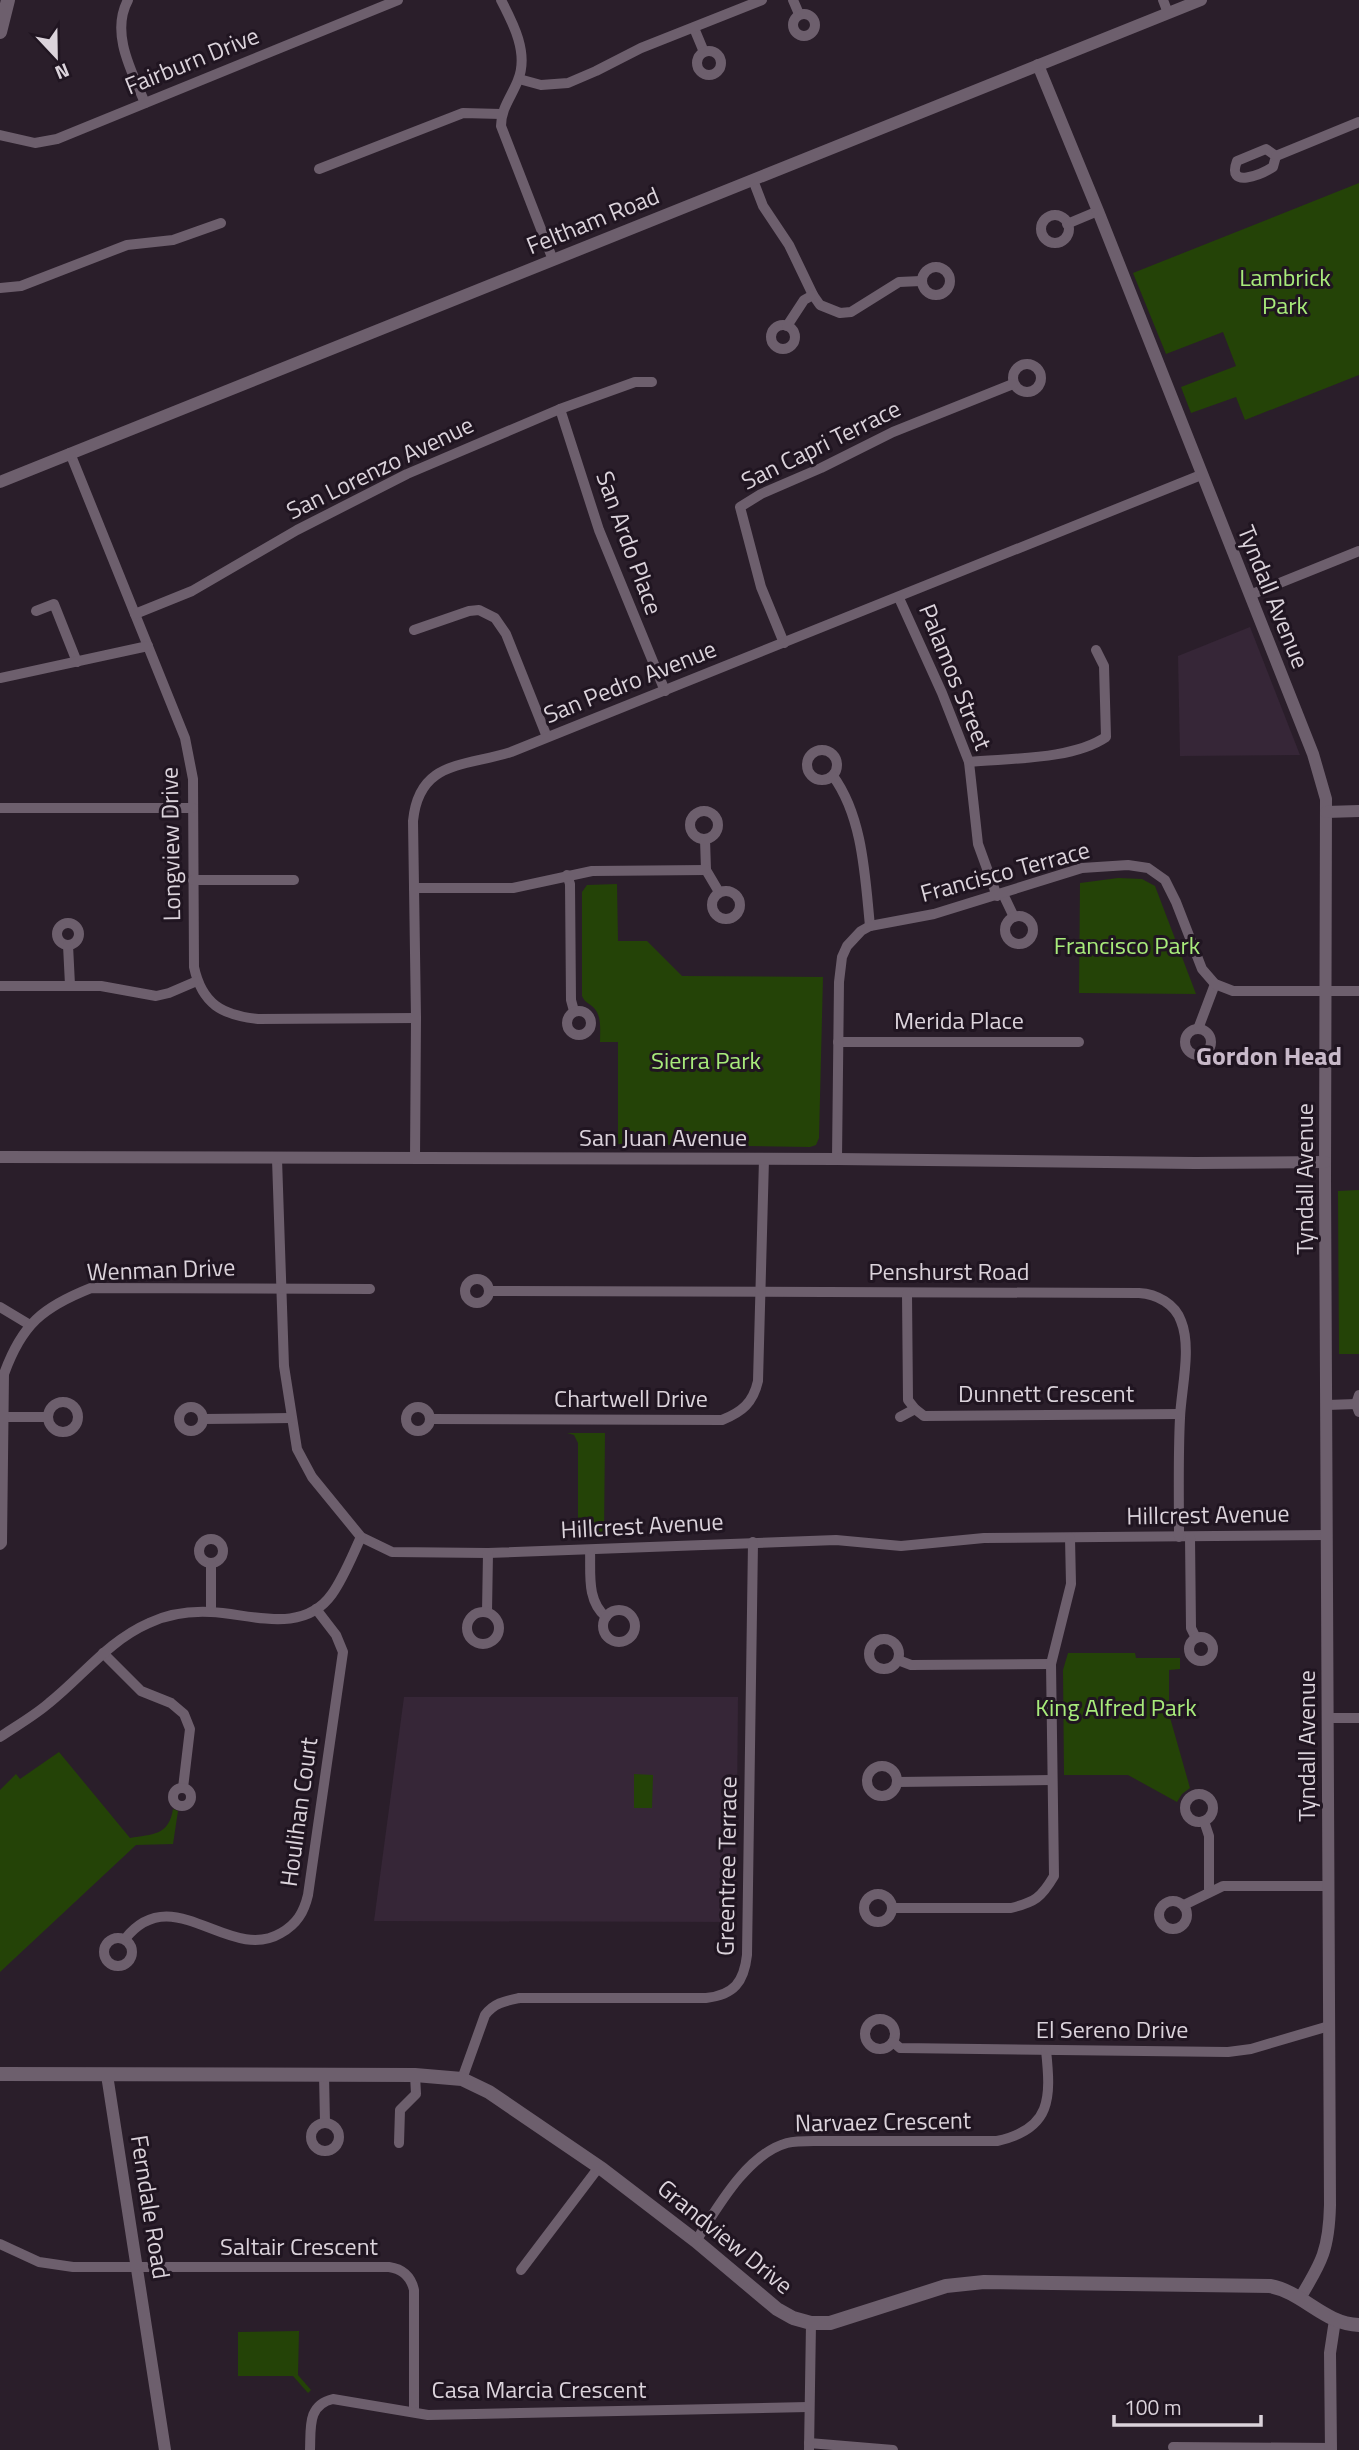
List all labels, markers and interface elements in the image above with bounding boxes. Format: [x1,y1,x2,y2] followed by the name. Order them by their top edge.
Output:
[119,17,264,103] street label: Fairburn Drive
[21,21,91,91] north arrow
[51,56,74,88] text: N
[521,177,665,263] street label: Feltham Road
[1239,259,1331,323] park label: Lambrick Park
[735,390,906,498] street label: San Capri Terrace
[280,406,479,528] street label: San Lorenzo Avenue
[587,466,673,619] street label: San Ardo Place
[1229,520,1319,674] street label: Tyndall Avenue
[910,598,1002,756] street label: Palamos Street
[538,630,721,732] street label: San Pedro Avenue
[151,767,189,921] street label: Longview Drive
[916,831,1093,911] street label: Francisco Terrace
[1054,927,1201,963] park label: Francisco Park
[894,1002,1024,1038] street label: Merida Place
[1196,1036,1342,1075] district label: Gordon Head
[651,1042,762,1078] park label: Sierra Park
[1286,1103,1322,1255] street label: Tyndall Avenue
[579,1119,747,1155] street label: San Juan Avenue
[86,1248,236,1290] street label: Wenman Drive
[868,1253,1030,1289] street label: Penshurst Road
[958,1375,1135,1411] street label: Dunnett Crescent
[554,1380,708,1416] street label: Chartwell Drive
[1126,1495,1290,1533] street label: Hillcrest Avenue
[560,1503,724,1547] street label: Hillcrest Avenue
[1288,1670,1324,1822] street label: Tyndall Avenue
[1035,1689,1197,1725] park label: King Alfred Park
[270,1734,326,1889] street label: Houlihan Court
[706,1776,746,1956] street label: Greentree Terrace
[1036,2011,1188,2047] street label: El Sereno Drive
[795,2101,972,2141] street label: Narvaez Crescent
[122,2132,180,2281] street label: Ferndale Road
[650,2170,801,2302] street label: Grandview Drive
[220,2228,378,2264] street label: Saltair Crescent
[432,2371,647,2407] street label: Casa Marcia Crescent
[1114,2384,1261,2428] scale bar
[1124,2391,1181,2423] text: 100 m

